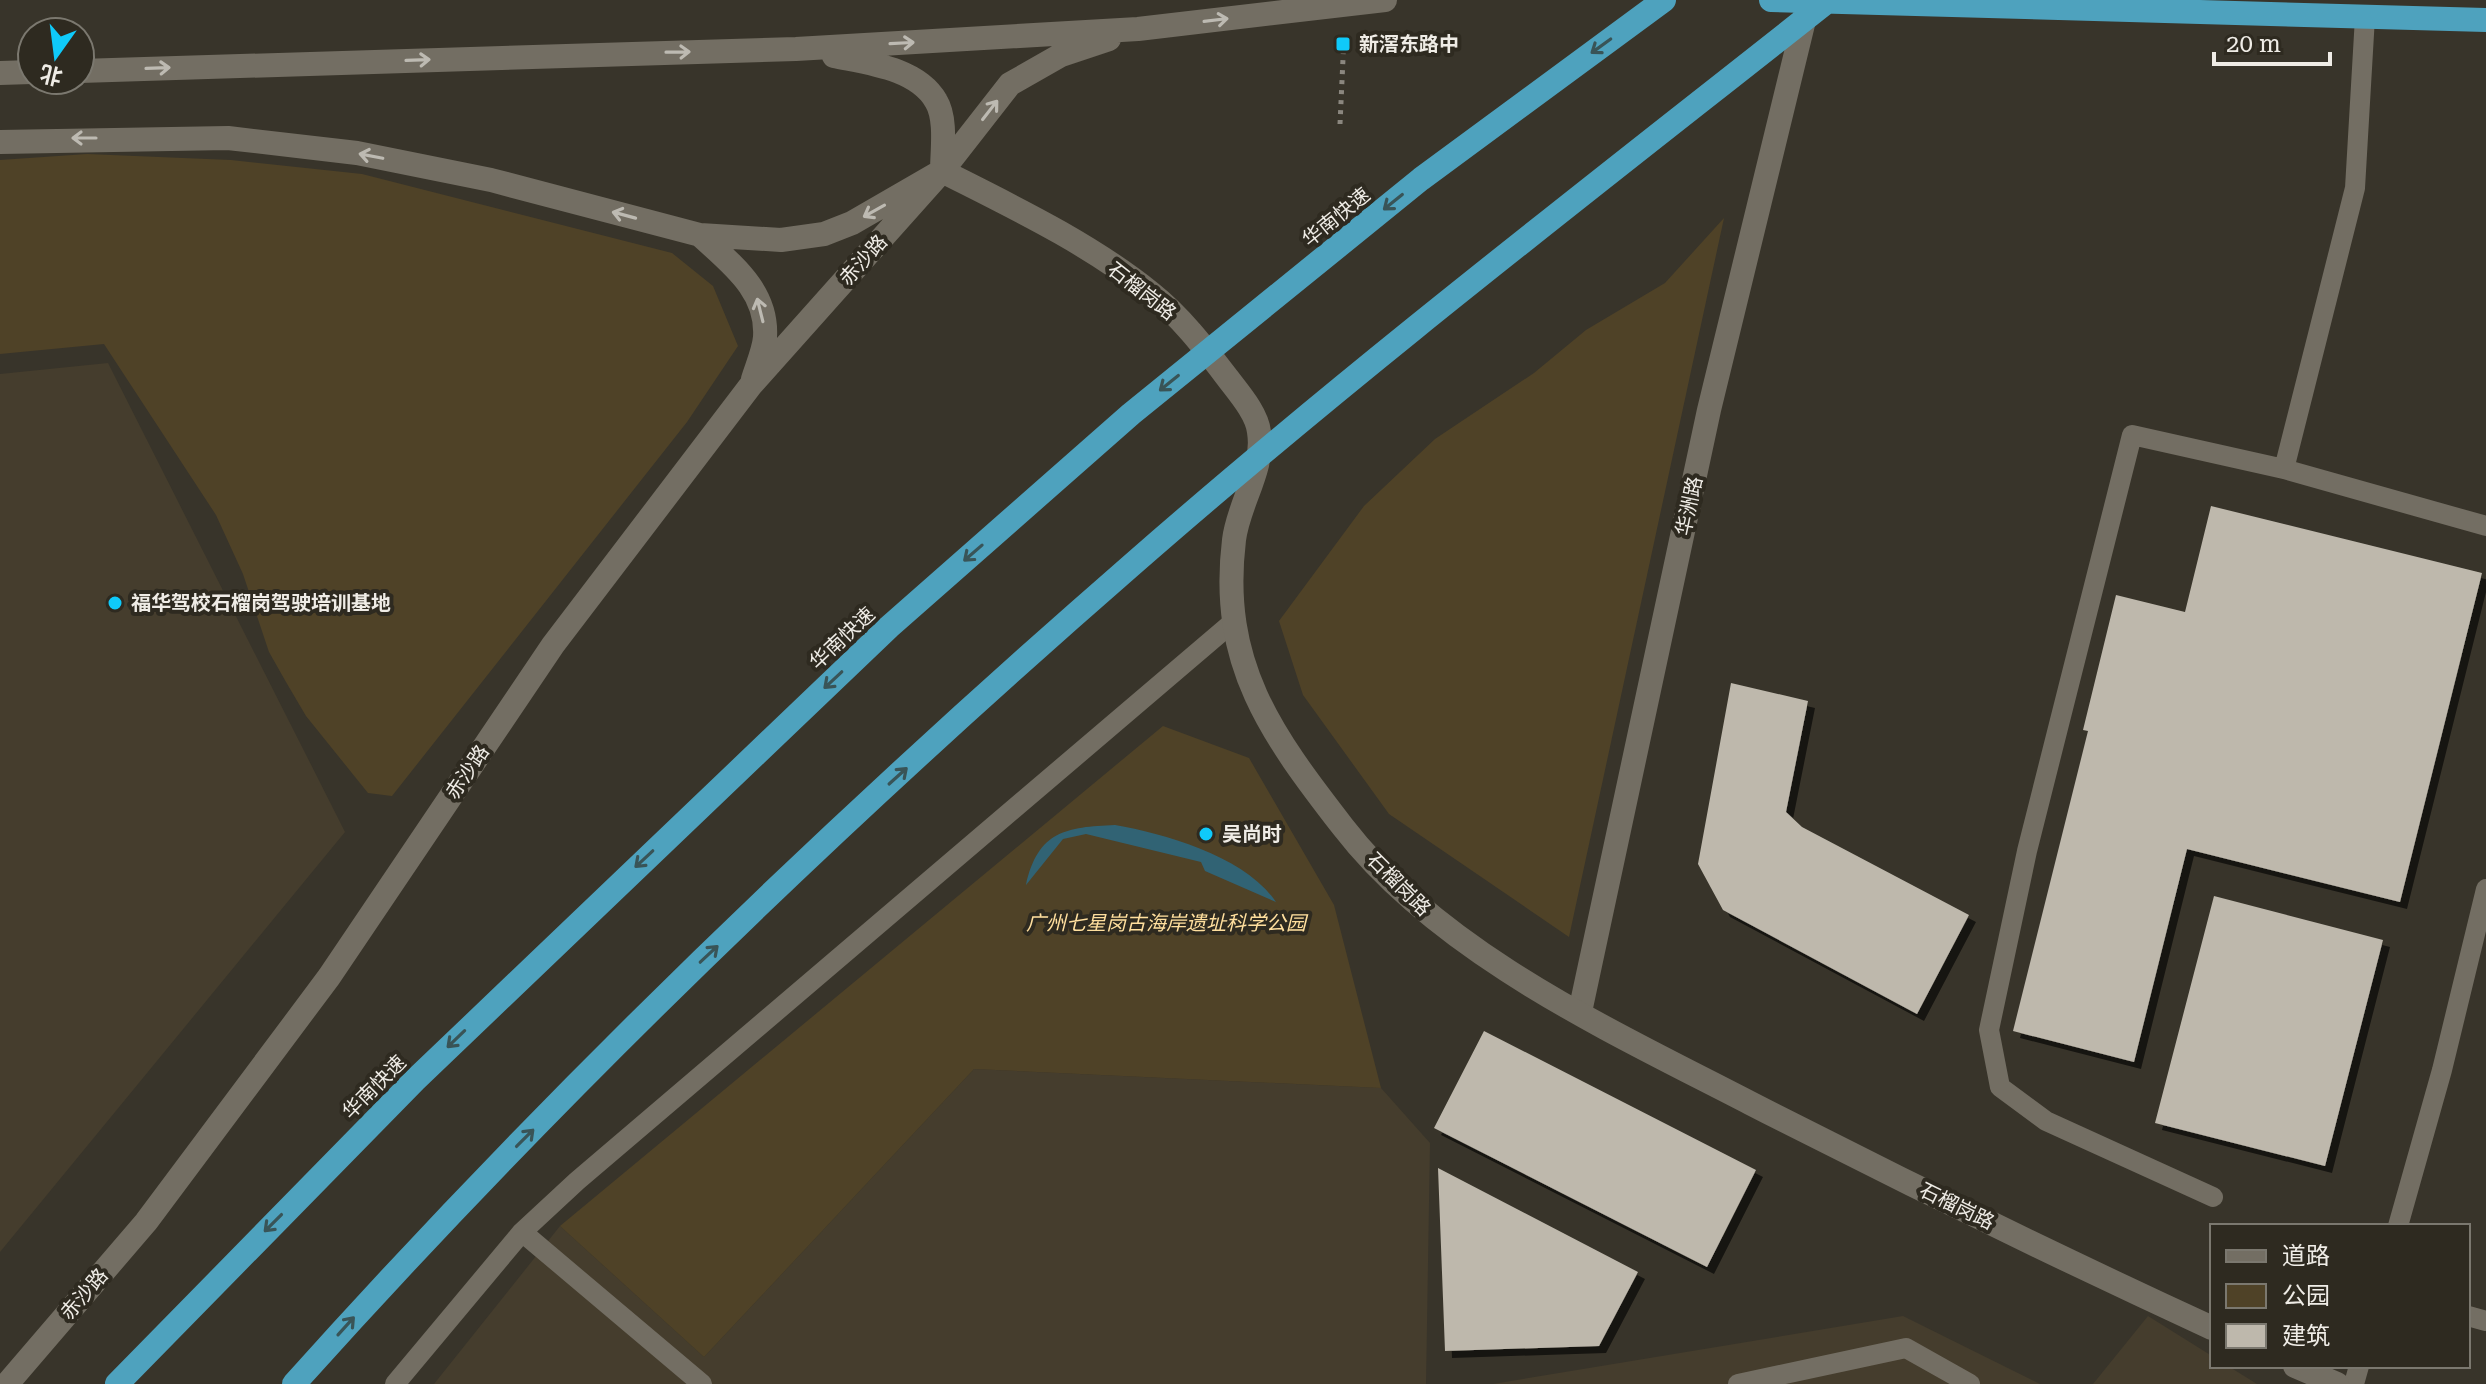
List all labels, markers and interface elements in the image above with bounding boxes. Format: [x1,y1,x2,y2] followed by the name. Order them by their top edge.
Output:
[1203,12,1228,27] one-way arrow
[16,16,96,96] north arrow
[2214,16,2330,66] scale bar
[2226,30,2281,58] text: 20 m
[1359,32,1459,56] place label: 新滘东路中
[888,35,915,50] one-way arrow
[1334,35,1352,53] marker: 新滘东路中
[1591,38,1612,55] one-way arrow
[664,44,691,60] one-way arrow
[404,52,431,68] one-way arrow
[38,60,65,90] text: 北
[144,61,171,76] one-way arrow
[981,100,998,121] one-way arrow
[71,130,98,146] one-way arrow
[359,148,384,163] one-way arrow
[1297,183,1375,251] street label: 华南快速
[1383,193,1404,210] one-way arrow
[863,203,887,219] one-way arrow
[612,206,638,221] one-way arrow
[834,230,892,290] street label: 赤沙路
[1103,257,1181,325] street label: 石榴岗路
[752,298,767,324] one-way arrow
[1159,374,1180,392] one-way arrow
[1671,474,1707,538] street label: 华洲路
[963,544,983,562] one-way arrow
[131,591,391,615] place label: 福华驾校石榴岗驾驶培训基地
[106,594,124,612] marker: 福华驾校石榴岗驾驶培训基地
[805,602,879,674] street label: 华南快速
[823,671,843,690] one-way arrow
[440,740,494,804] street label: 赤沙路
[888,767,908,785] one-way arrow
[1222,822,1282,846] place label: 吴尚时
[1197,825,1215,843] marker: 吴尚时
[1362,847,1436,921] street label: 石榴岗路
[634,850,654,869] one-way arrow
[1026,911,1309,935] park label: 广州七星岗古海岸遗址科学公园
[699,945,719,964] one-way arrow
[447,1030,467,1048] one-way arrow
[337,1050,411,1124] street label: 华南快速
[515,1128,535,1147] one-way arrow
[1916,1178,1998,1234] street label: 石榴岗路
[264,1213,283,1232] one-way arrow
[2210,1224,2470,1368] legend
[2282,1242,2330,1270] text: 道路
[55,1263,113,1325] street label: 赤沙路
[2282,1282,2330,1310] text: 公园
[336,1316,355,1336] one-way arrow
[2282,1322,2330,1350] text: 建筑

